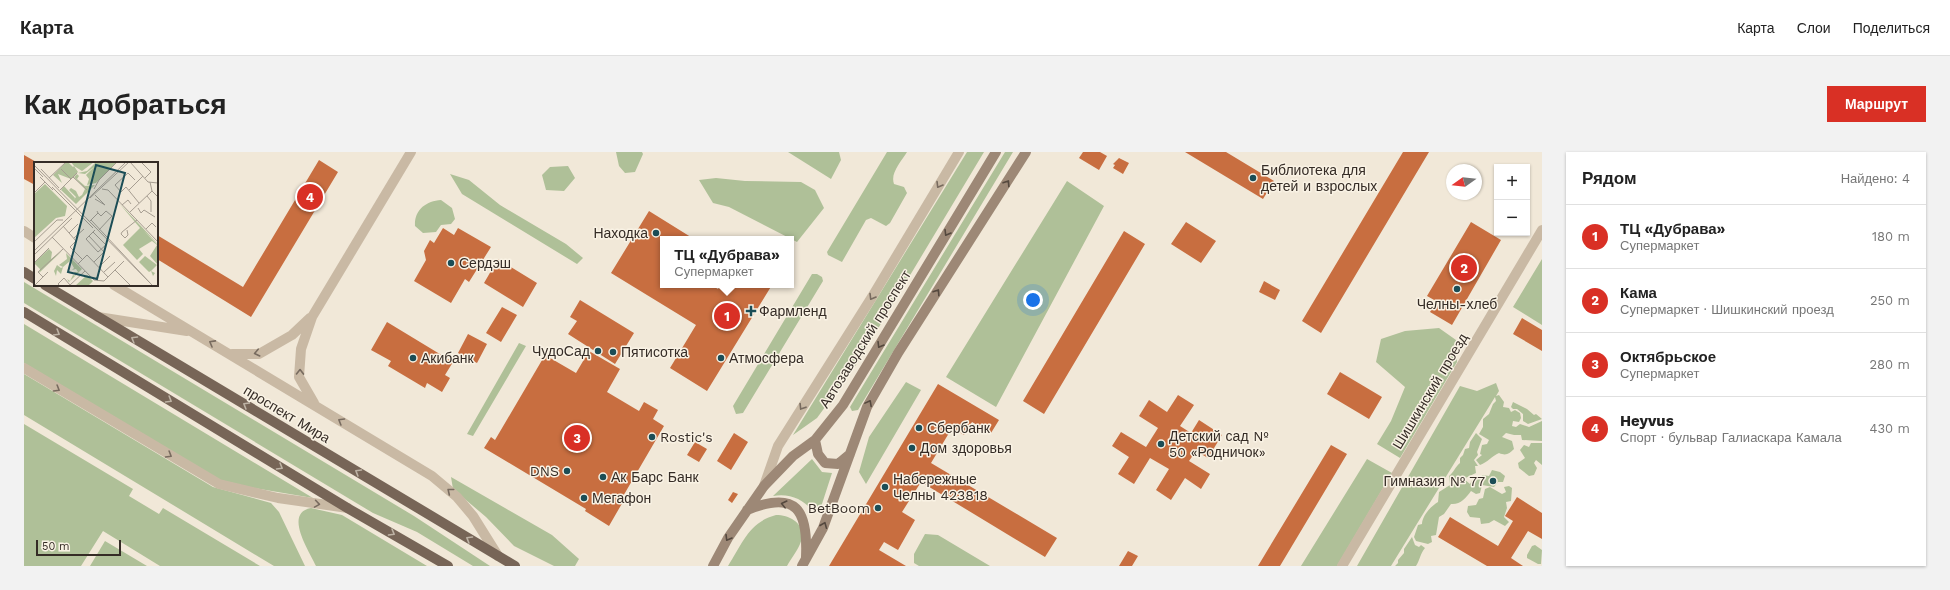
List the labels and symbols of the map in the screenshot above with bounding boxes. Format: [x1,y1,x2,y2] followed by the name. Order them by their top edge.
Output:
[34,162,158,286] inset map
[1261,162,1377,194] place label: Библиотека для детей и взрослых
[1446,164,1482,200] north arrow
[1248,173,1258,183] marker: Библиотека для детей и взрослых
[1002,180,1010,187] one-way arrow
[936,181,943,188] one-way arrow
[297,182,323,212] pin: 4
[593,225,648,241] place label: Находка
[651,228,661,238] marker: Находка
[945,229,952,236] one-way arrow
[1451,253,1477,283] pin: 2
[459,255,511,271] place label: Сердэш
[446,258,456,268] marker: Сердэш
[816,267,914,411] street label: Автозаводский проспект
[1452,284,1462,294] marker: Челны-хлеб
[932,289,940,296] one-way arrow
[1023,290,1043,310] your location
[869,293,877,300] one-way arrow
[1417,296,1497,312] place label: Челны-хлеб
[714,301,740,331] pin: 1
[759,303,827,319] place label: Фармленд
[746,306,756,316] marker: Фармленд
[53,328,60,335] one-way arrow
[1389,330,1471,452] street label: Шишкинский проезд
[131,336,138,343] one-way arrow
[209,341,216,348] one-way arrow
[877,341,885,348] one-way arrow
[532,343,590,359] place label: ЧудоСад
[621,344,688,360] place label: Пятисотка
[593,346,603,356] marker: ЧудоСад
[608,347,618,357] marker: Пятисотка
[254,348,260,356] one-way arrow
[421,350,474,366] place label: Акибанк
[729,350,804,366] place label: Атмосфера
[408,353,418,363] marker: Акибанк
[716,353,726,363] marker: Атмосфера
[296,369,304,375] one-way arrow
[241,382,333,446] street label: проспект Мира
[53,384,60,391] one-way arrow
[165,395,172,402] one-way arrow
[864,400,872,407] one-way arrow
[243,403,250,410] one-way arrow
[800,403,807,410] one-way arrow
[338,418,345,425] one-way arrow
[927,420,991,436] place label: Сбербанк
[564,423,590,453] pin: 3
[914,423,924,433] marker: Сбербанк
[1169,428,1269,460] place label: Детский сад № 50 «Родничок»
[660,429,713,445] place label: Rostic's
[647,432,657,442] marker: Rostic's
[1156,439,1166,449] marker: Детский сад № 50 «Родничок»
[920,440,1012,456] place label: Дом здоровья
[907,443,917,453] marker: Дом здоровья
[165,451,172,458] one-way arrow
[276,462,283,469] one-way arrow
[530,463,559,479] place label: DNS
[562,466,572,476] marker: DNS
[355,469,362,477] one-way arrow
[611,469,699,485] place label: Ак Барс Банк
[893,471,988,503] place label: Набережные Челны 423818
[598,472,608,482] marker: Ак Барс Банк
[1384,473,1485,489] place label: Гимназия № 77
[1488,476,1498,486] marker: Гимназия № 77
[880,482,890,492] marker: Набережные Челны 423818
[447,489,455,496] one-way arrow
[592,490,651,506] place label: Мегафон
[579,493,589,503] marker: Мегафон
[314,499,320,508] one-way arrow
[781,500,788,508] one-way arrow
[808,500,870,516] place label: BetBoom
[873,503,883,513] marker: BetBoom
[819,521,827,529] one-way arrow
[388,529,395,536] one-way arrow
[725,534,733,541] one-way arrow
[466,536,473,543] one-way arrow
[36,538,121,557] scale bar

